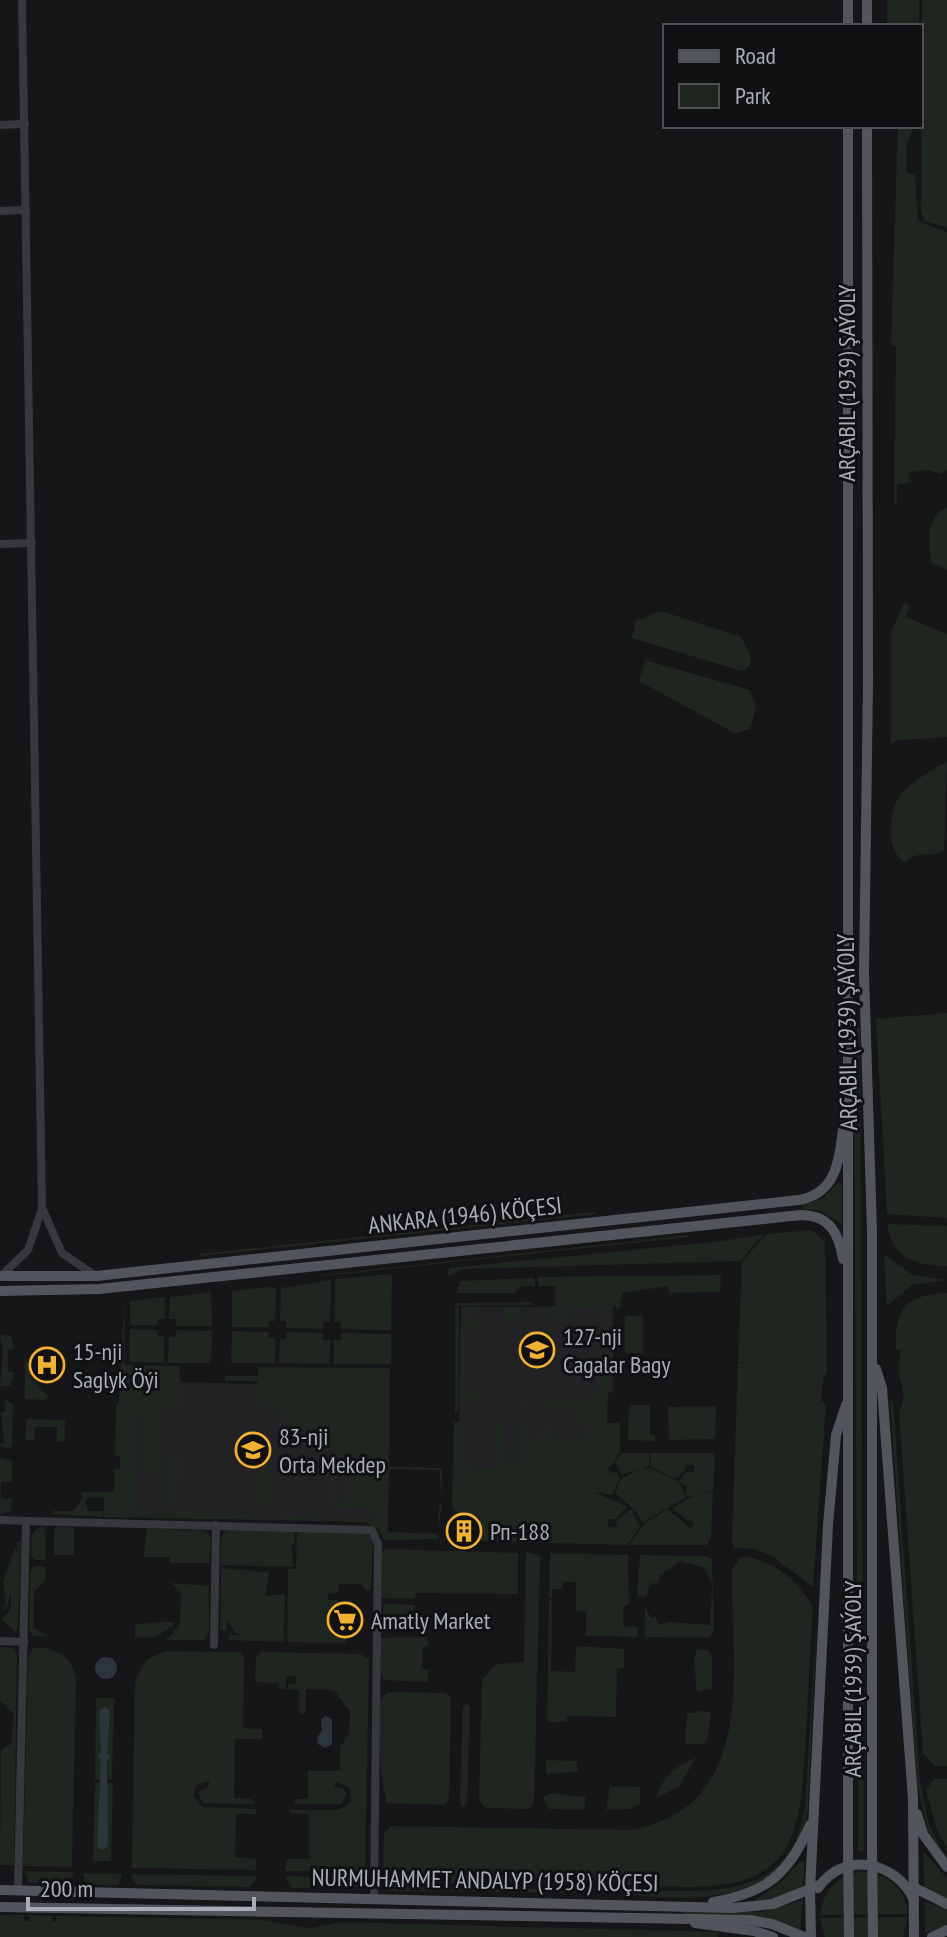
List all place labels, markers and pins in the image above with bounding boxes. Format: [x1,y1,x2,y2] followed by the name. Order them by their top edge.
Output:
[563,1321,670,1380] place label: 127-nji Cagalar Bagy
[518,1331,556,1369] school or university icon: 127-nji Cagalar Bagy
[73,1336,159,1395] place label: 15-nji Saglyk Öýi
[28,1346,66,1384] hospital icon: 15-nji Saglyk Öýi
[279,1421,386,1480] place label: 83-nji Orta Mekdep
[234,1431,272,1469] school or university icon: 83-nji Orta Mekdep
[445,1512,483,1550] building icon: Рп-188
[490,1516,550,1547] place label: Рп-188
[326,1601,364,1639] supermarket icon: Amatly Market
[371,1605,491,1636] place label: Amatly Market

